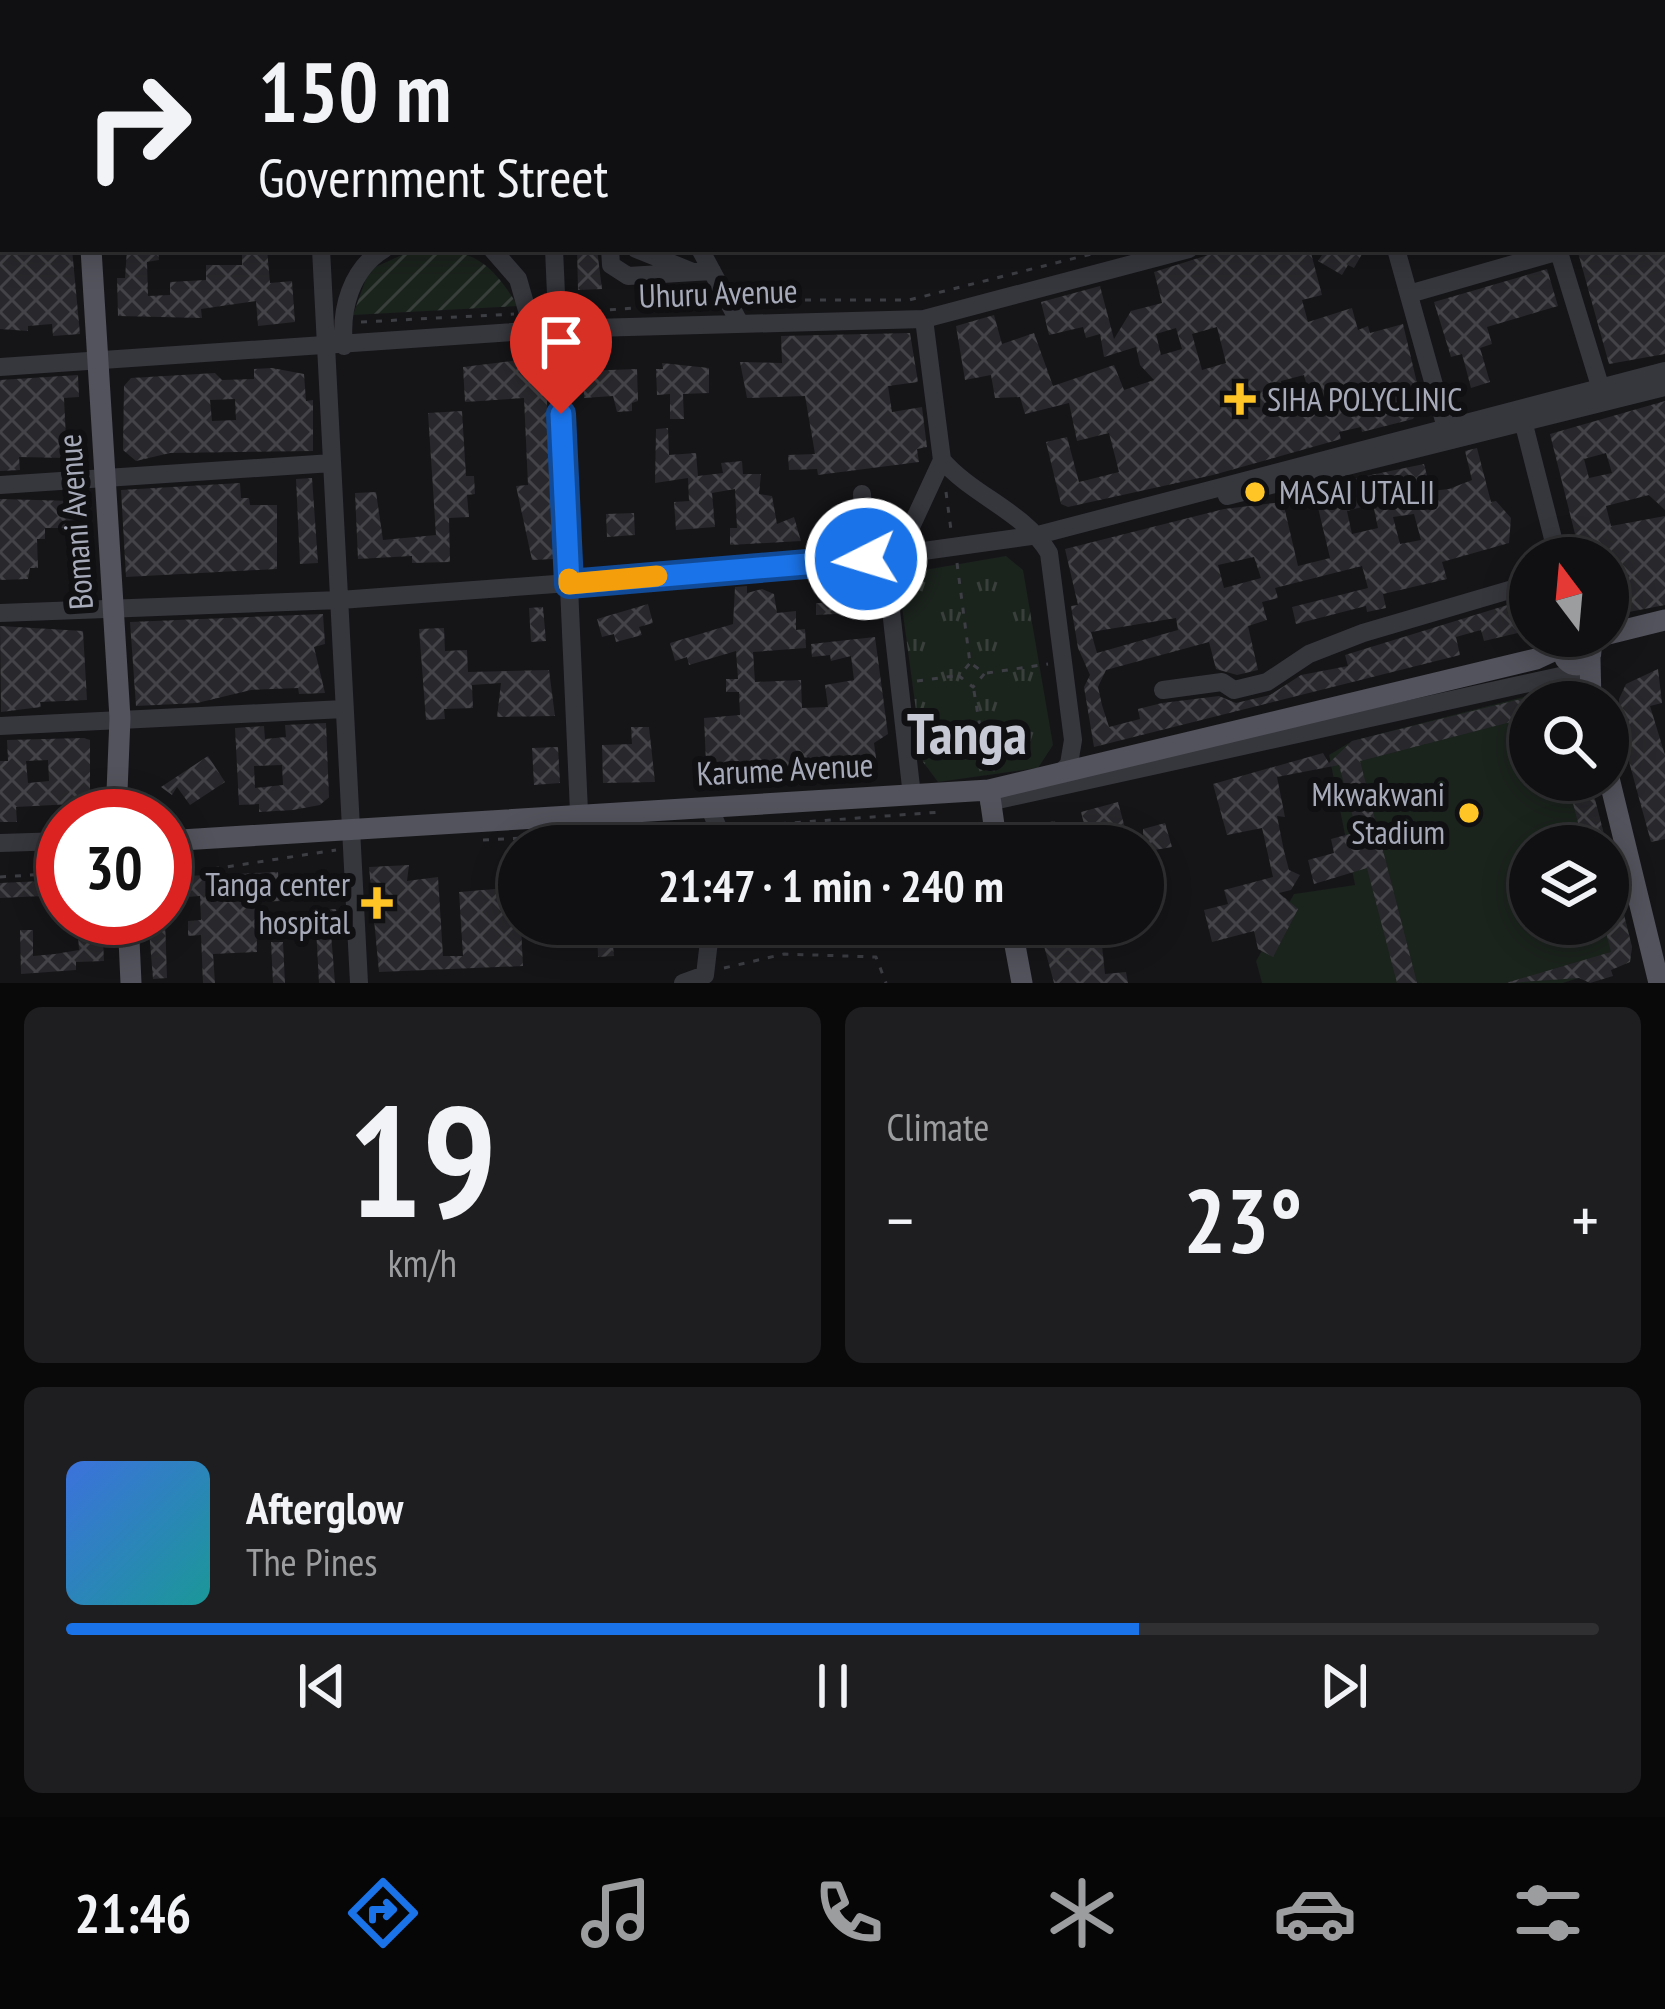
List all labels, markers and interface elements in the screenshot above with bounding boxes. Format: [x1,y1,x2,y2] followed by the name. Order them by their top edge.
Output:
[258,36,451,145] text: 150 m
[60,48,216,204] icon: right
[258,142,608,212] text: Government Street
[638,268,798,317] street label: Uhuru Avenue
[510,291,612,414] pin
[528,309,594,375] icon: arrive
[1267,377,1462,420] place label: SIHA POLYCLINIC
[1224,383,1256,415] marker: SIHA POLYCLINIC
[47,433,102,611] street label: Bomani Avenue
[1279,470,1435,513] place label: MASAI UTALII
[1242,479,1268,505] marker: MASAI UTALII
[803,496,929,622] position arrow
[1509,537,1629,657] north arrow
[1509,537,1629,945] map controls
[1509,681,1629,801] button: search
[907,696,1027,770] district label: Tanga
[696,742,874,795] street label: Karume Avenue
[1311,772,1445,853] place label: Mkwakwani Stadium
[36,789,192,945] speed limit sign: 30
[1456,800,1482,826] marker: Mkwakwani Stadium
[1509,825,1629,945] button: layers
[658,856,1004,914] text: 21:47 · 1 min · 240 m
[205,862,350,943] place label: Tanga center hospital
[361,887,393,919] marker: Tanga center hospital
[348,1058,497,1260] text: 19
[887,1101,989,1152] text: Climate
[1183,1161,1302,1278] text: 23°
[887,1177,914,1262] text: −
[1572,1177,1599,1262] text: +
[388,1237,457,1288] text: km/h
[246,1478,403,1536] text: Afterglow
[246,1536,377,1587] text: The Pines
[289,1653,355,1719] icon: previous
[800,1653,866,1719] icon: pause
[1311,1653,1377,1719] icon: next
[341,1871,425,1955] icon: directions
[574,1871,658,1955] icon: music
[807,1871,891,1955] icon: phone
[1040,1871,1124,1955] icon: climate
[1273,1871,1357,1955] icon: car
[1506,1871,1590,1955] icon: filters
[75,1878,191,1948] text: 21:46

